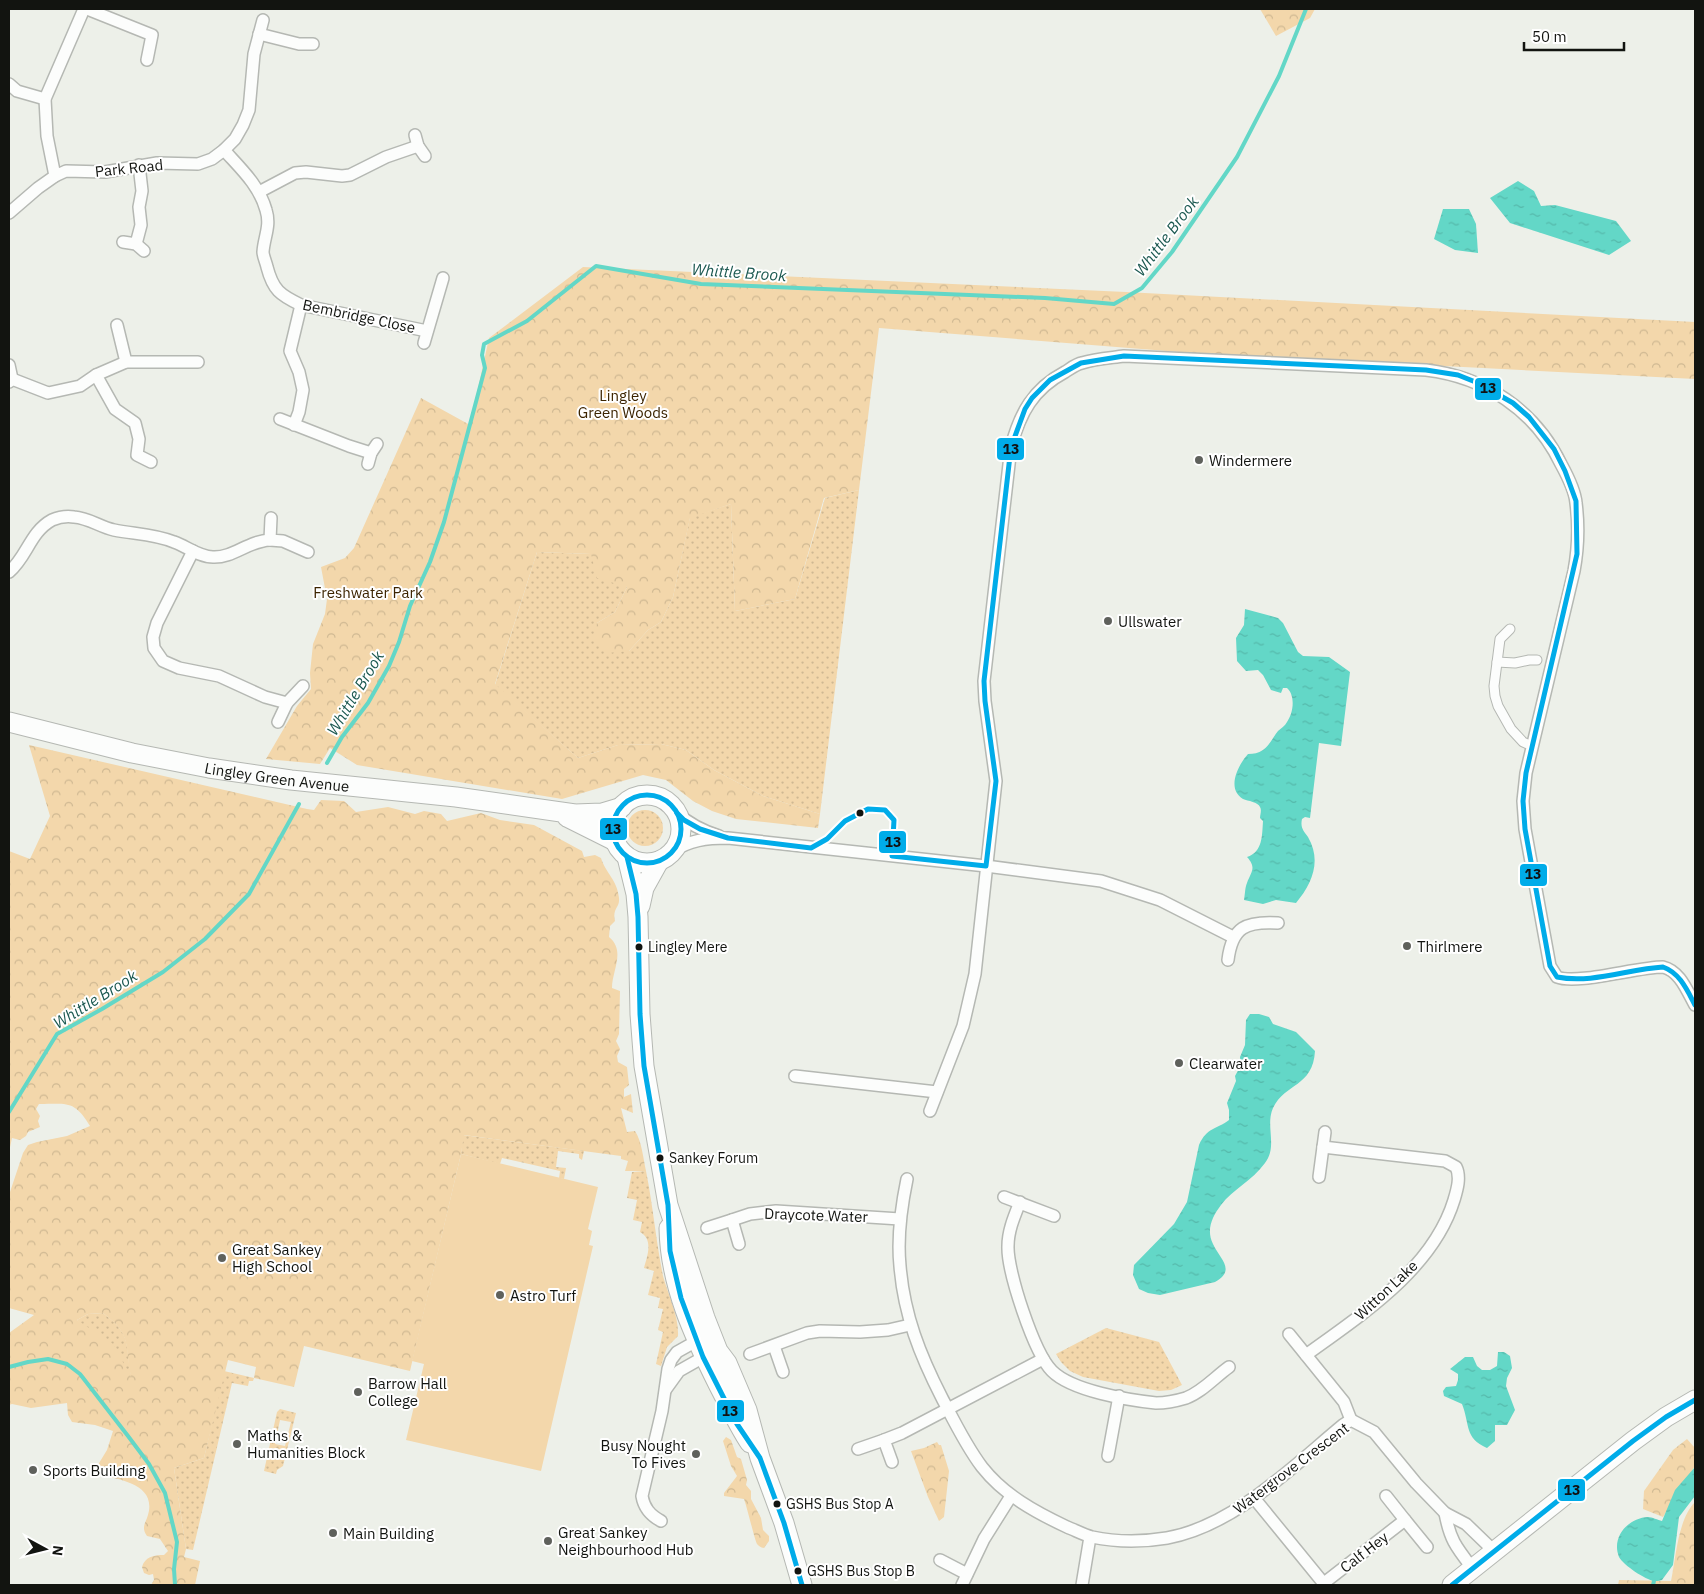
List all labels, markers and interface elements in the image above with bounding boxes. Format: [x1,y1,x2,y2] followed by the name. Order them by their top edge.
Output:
[1524,20,1624,52] scale bar
[1532,27,1567,46] text: 50 m
[94,155,164,181] street label: Park Road
[1129,191,1203,280] water label: Whittle Brook
[691,259,788,285] water label: Whittle Brook
[301,295,417,337] street label: Bembridge Close
[1474,377,1502,401] line badge: 13
[1480,379,1496,397] text: 13
[578,386,668,422] park label: Lingley Green Woods
[996,437,1025,461] line badge: 13
[1003,440,1019,458] text: 13
[1209,451,1292,470] place label: Windermere
[1193,454,1205,466] marker: Windermere
[313,583,423,602] park label: Freshwater Park
[1118,612,1182,631] place label: Ullswater
[1102,615,1114,627] marker: Ullswater
[322,647,388,739] water label: Whittle Brook
[203,758,350,795] street label: Lingley Green Avenue
[855,808,865,818] unlabelled marker
[599,817,628,841] line badge: 13
[605,820,621,838] text: 13
[878,830,907,854] line badge: 13
[885,833,901,851] text: 13
[1519,863,1548,887] line badge: 13
[1525,865,1541,883] text: 13
[1417,937,1482,956] place label: Thirlmere
[648,938,728,956] place label: Lingley Mere
[1401,940,1413,952] marker: Thirlmere
[634,942,644,952] marker: Lingley Mere
[49,965,141,1033] water label: Whittle Brook
[1189,1054,1263,1073] place label: Clearwater
[1173,1057,1185,1069] marker: Clearwater
[669,1149,758,1167] place label: Sankey Forum
[655,1153,665,1163] marker: Sankey Forum
[764,1204,869,1226] street label: Draycote Water
[232,1240,322,1276] place label: Great Sankey High School
[216,1252,228,1264] marker: Great Sankey High School
[1351,1256,1421,1324] street label: Witton Lake
[510,1286,576,1305] place label: Astro Turf
[494,1289,506,1301] marker: Astro Turf
[368,1374,447,1410] place label: Barrow Hall College
[352,1386,364,1398] marker: Barrow Hall College
[716,1399,745,1423] line badge: 13
[722,1402,738,1420] text: 13
[1229,1418,1353,1518] street label: Watergrove Crescent
[247,1426,365,1462] place label: Maths & Humanities Block
[600,1436,686,1472] place label: Busy Nought To Fives
[231,1438,243,1450] marker: Maths & Humanities Block
[690,1448,702,1460] marker: Busy Nought To Fives
[43,1461,146,1480] place label: Sports Building
[27,1464,39,1476] marker: Sports Building
[1557,1478,1586,1502] line badge: 13
[1564,1481,1580,1499] text: 13
[786,1495,894,1513] place label: GSHS Bus Stop A
[772,1499,782,1509] marker: GSHS Bus Stop A
[558,1523,694,1559] place label: Great Sankey Neighbourhood Hub
[20,1524,70,1574] north arrow
[343,1524,434,1543] place label: Main Building
[327,1527,339,1539] marker: Main Building
[1336,1527,1392,1577] street label: Calf Hey
[542,1535,554,1547] marker: Great Sankey Neighbourhood Hub
[48,1544,67,1557] text: N
[807,1562,915,1580] place label: GSHS Bus Stop B
[793,1566,803,1576] marker: GSHS Bus Stop B

